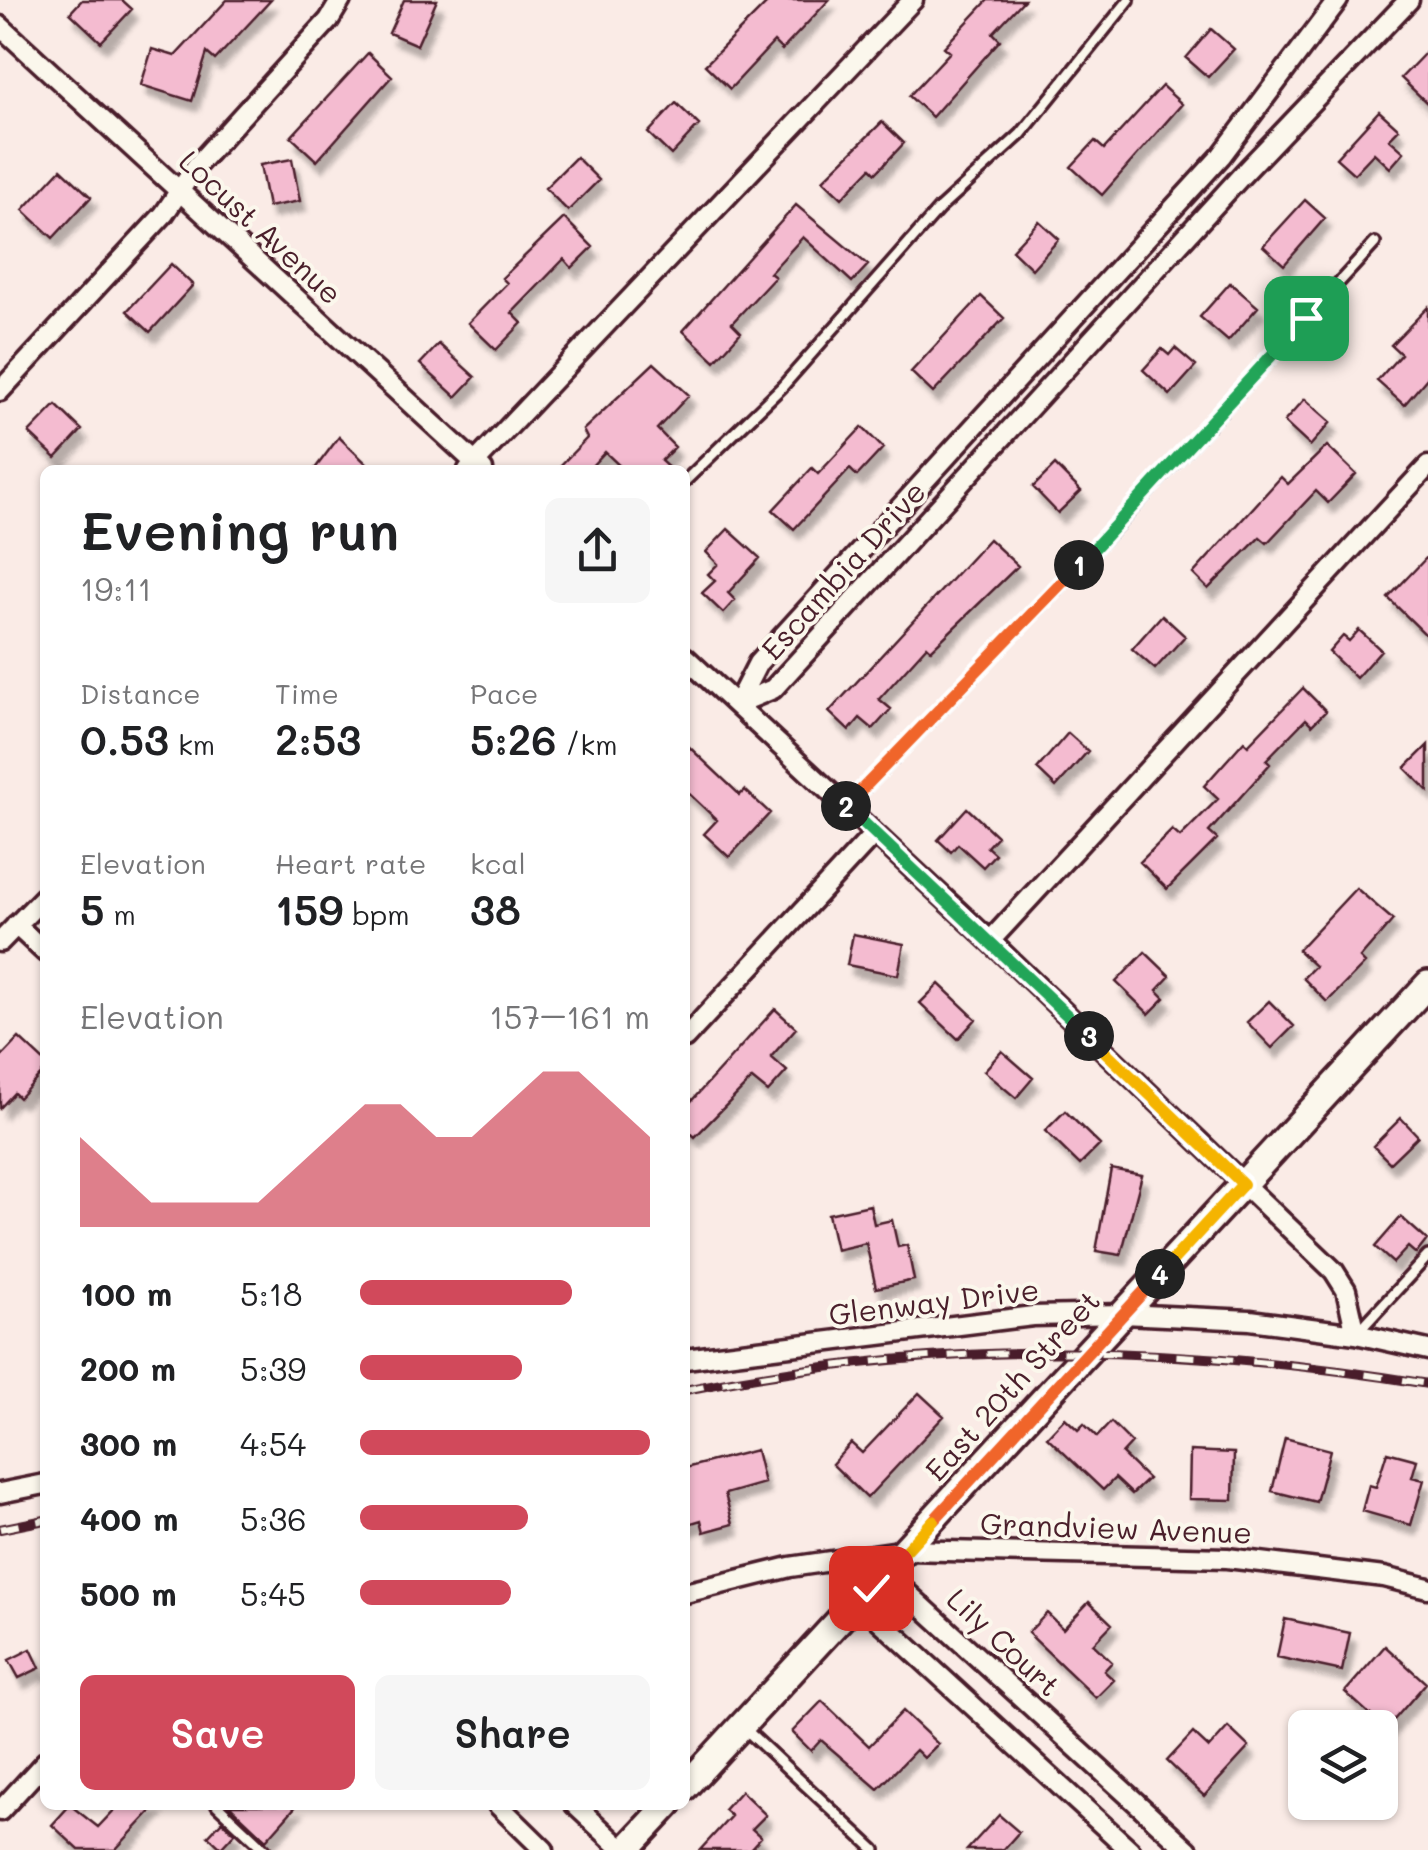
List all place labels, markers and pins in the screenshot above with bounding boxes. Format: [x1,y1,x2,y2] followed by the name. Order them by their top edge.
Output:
[1264,276,1349,361] pin
[1054,540,1104,590] pin: 1
[821,781,871,831] pin: 2
[1064,1011,1114,1061] pin: 3
[1135,1249,1185,1299] pin: 4
[829,1546,914,1631] pin

